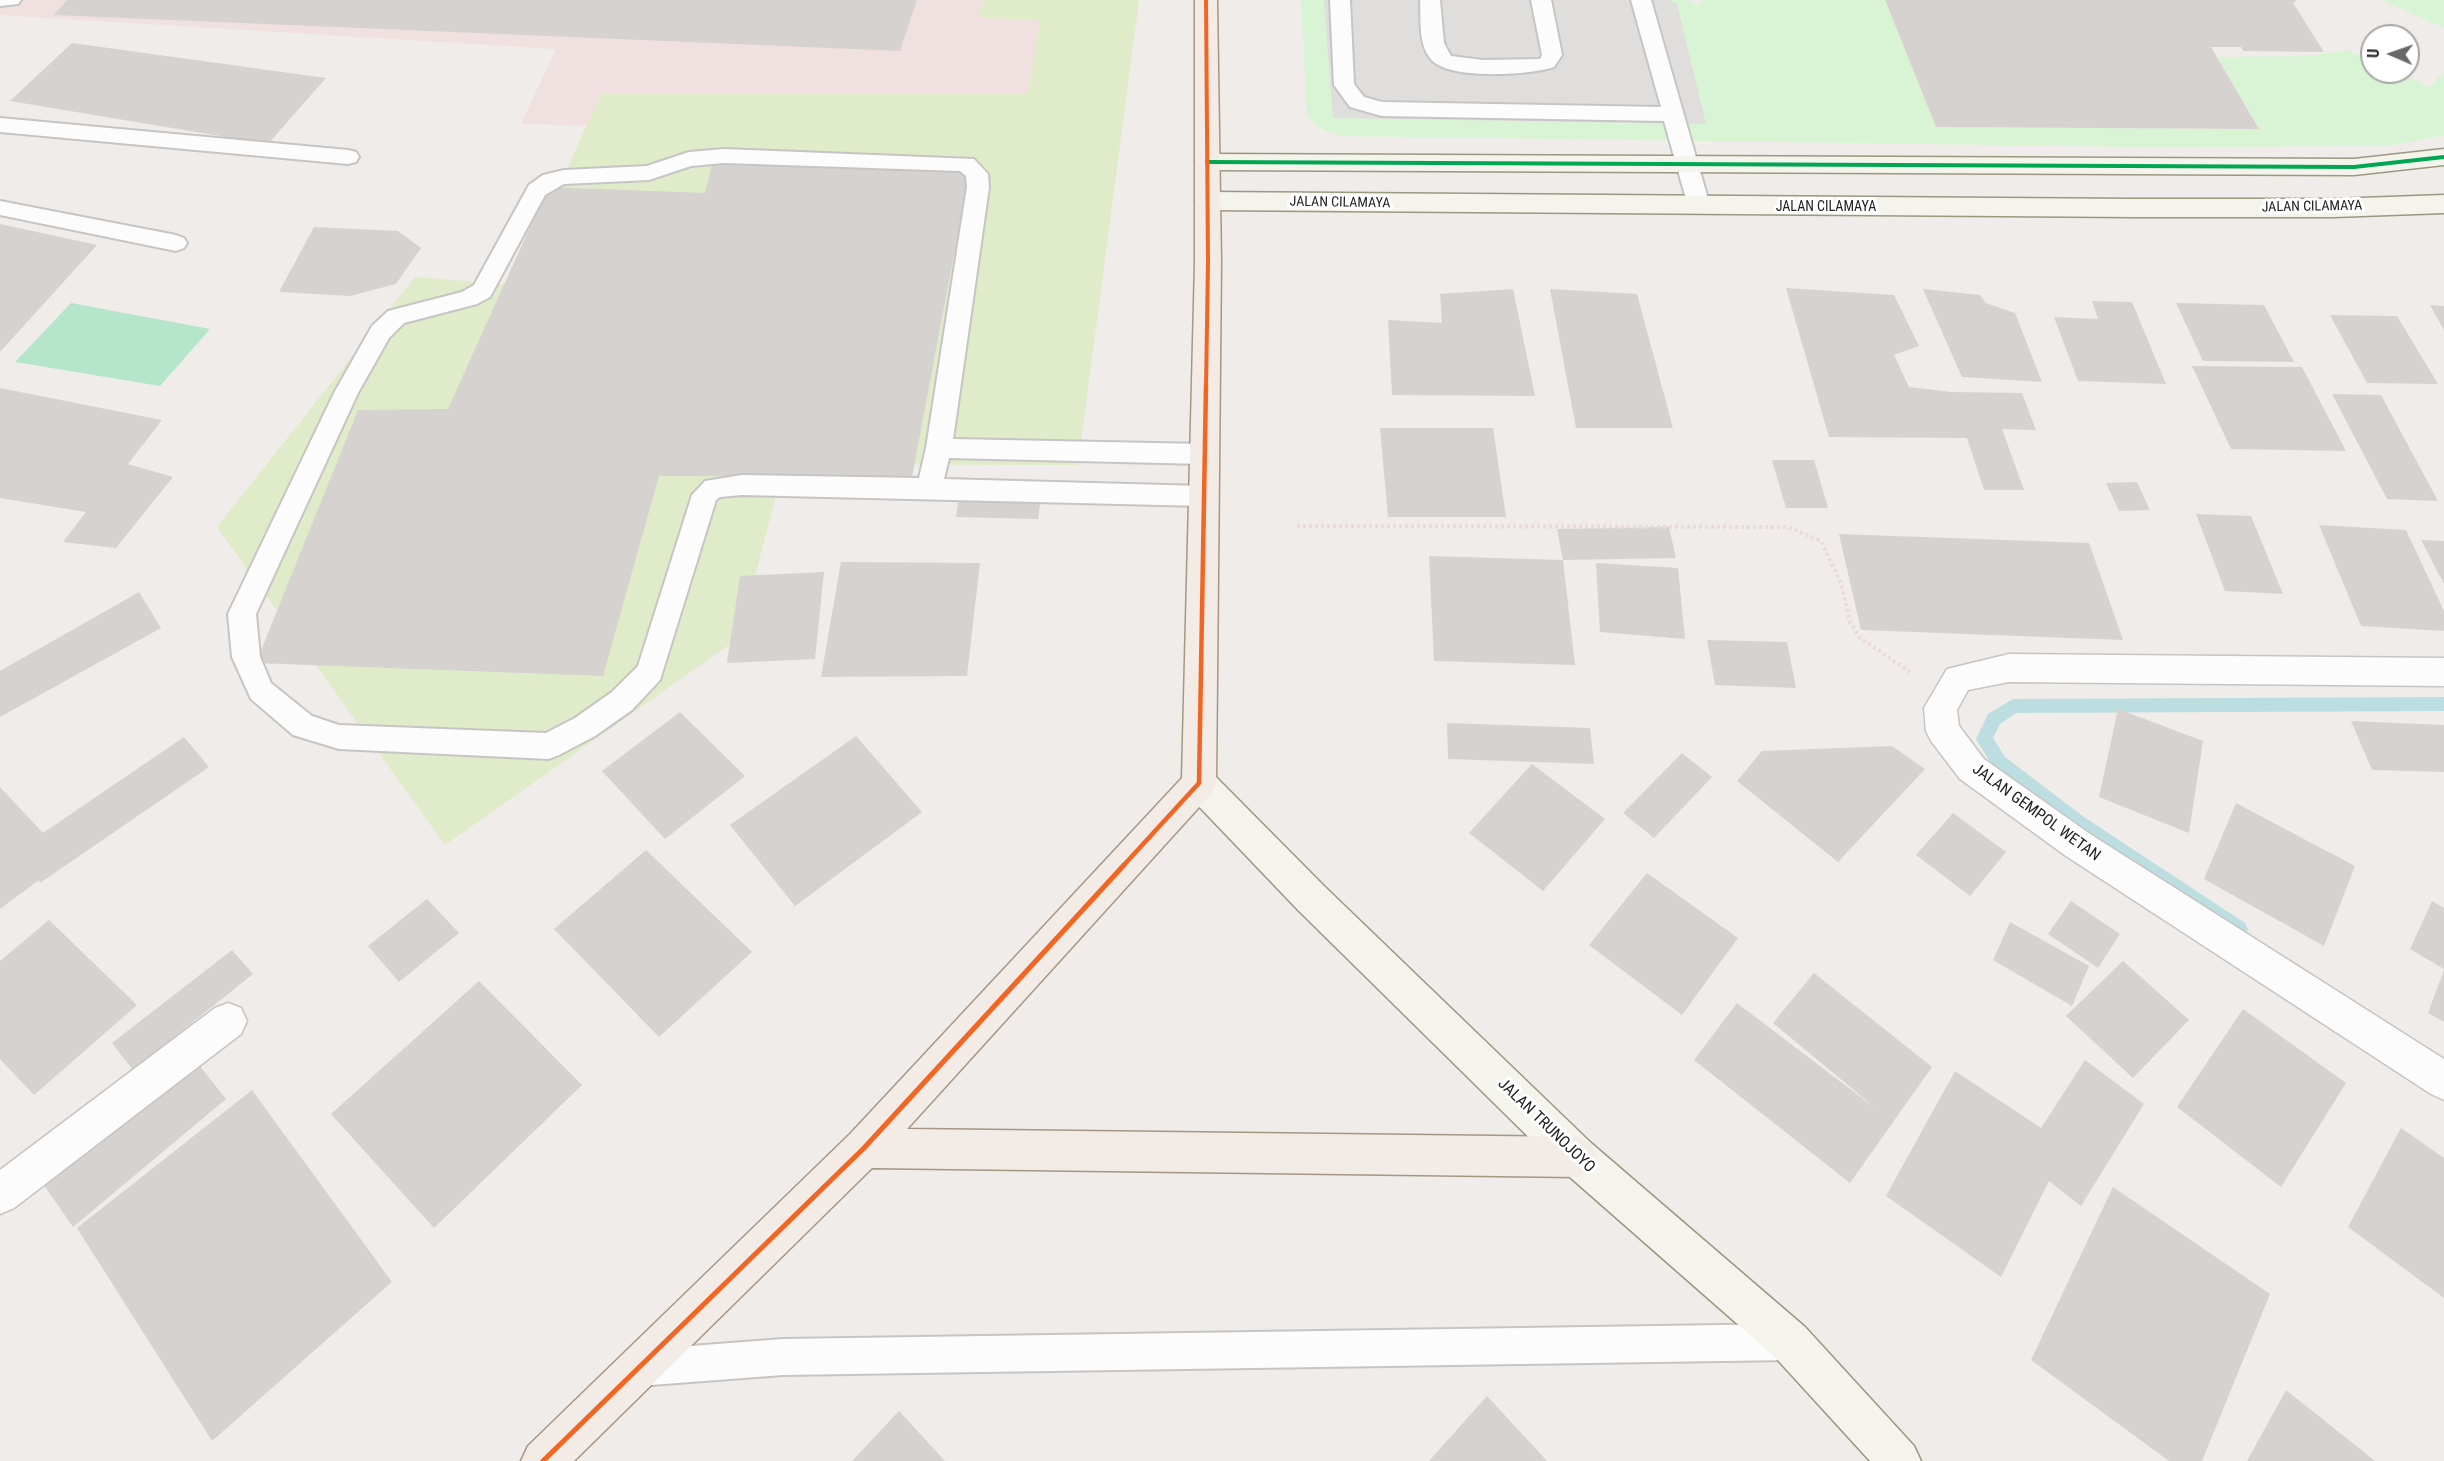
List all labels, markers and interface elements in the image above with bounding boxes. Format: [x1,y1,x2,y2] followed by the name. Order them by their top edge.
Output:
[2360,24,2420,84] north arrow
[2364,49,2383,58] text: U
[1290,194,1390,212] street label: JALAN CILAMAYA
[2262,198,2362,216] street label: JALAN CILAMAYA
[1776,199,1876,215] street label: JALAN CILAMAYA
[1968,760,2104,866] street label: JALAN GEMPOL WETAN
[1493,1075,1599,1177] street label: JALAN TRUNOJOYO

